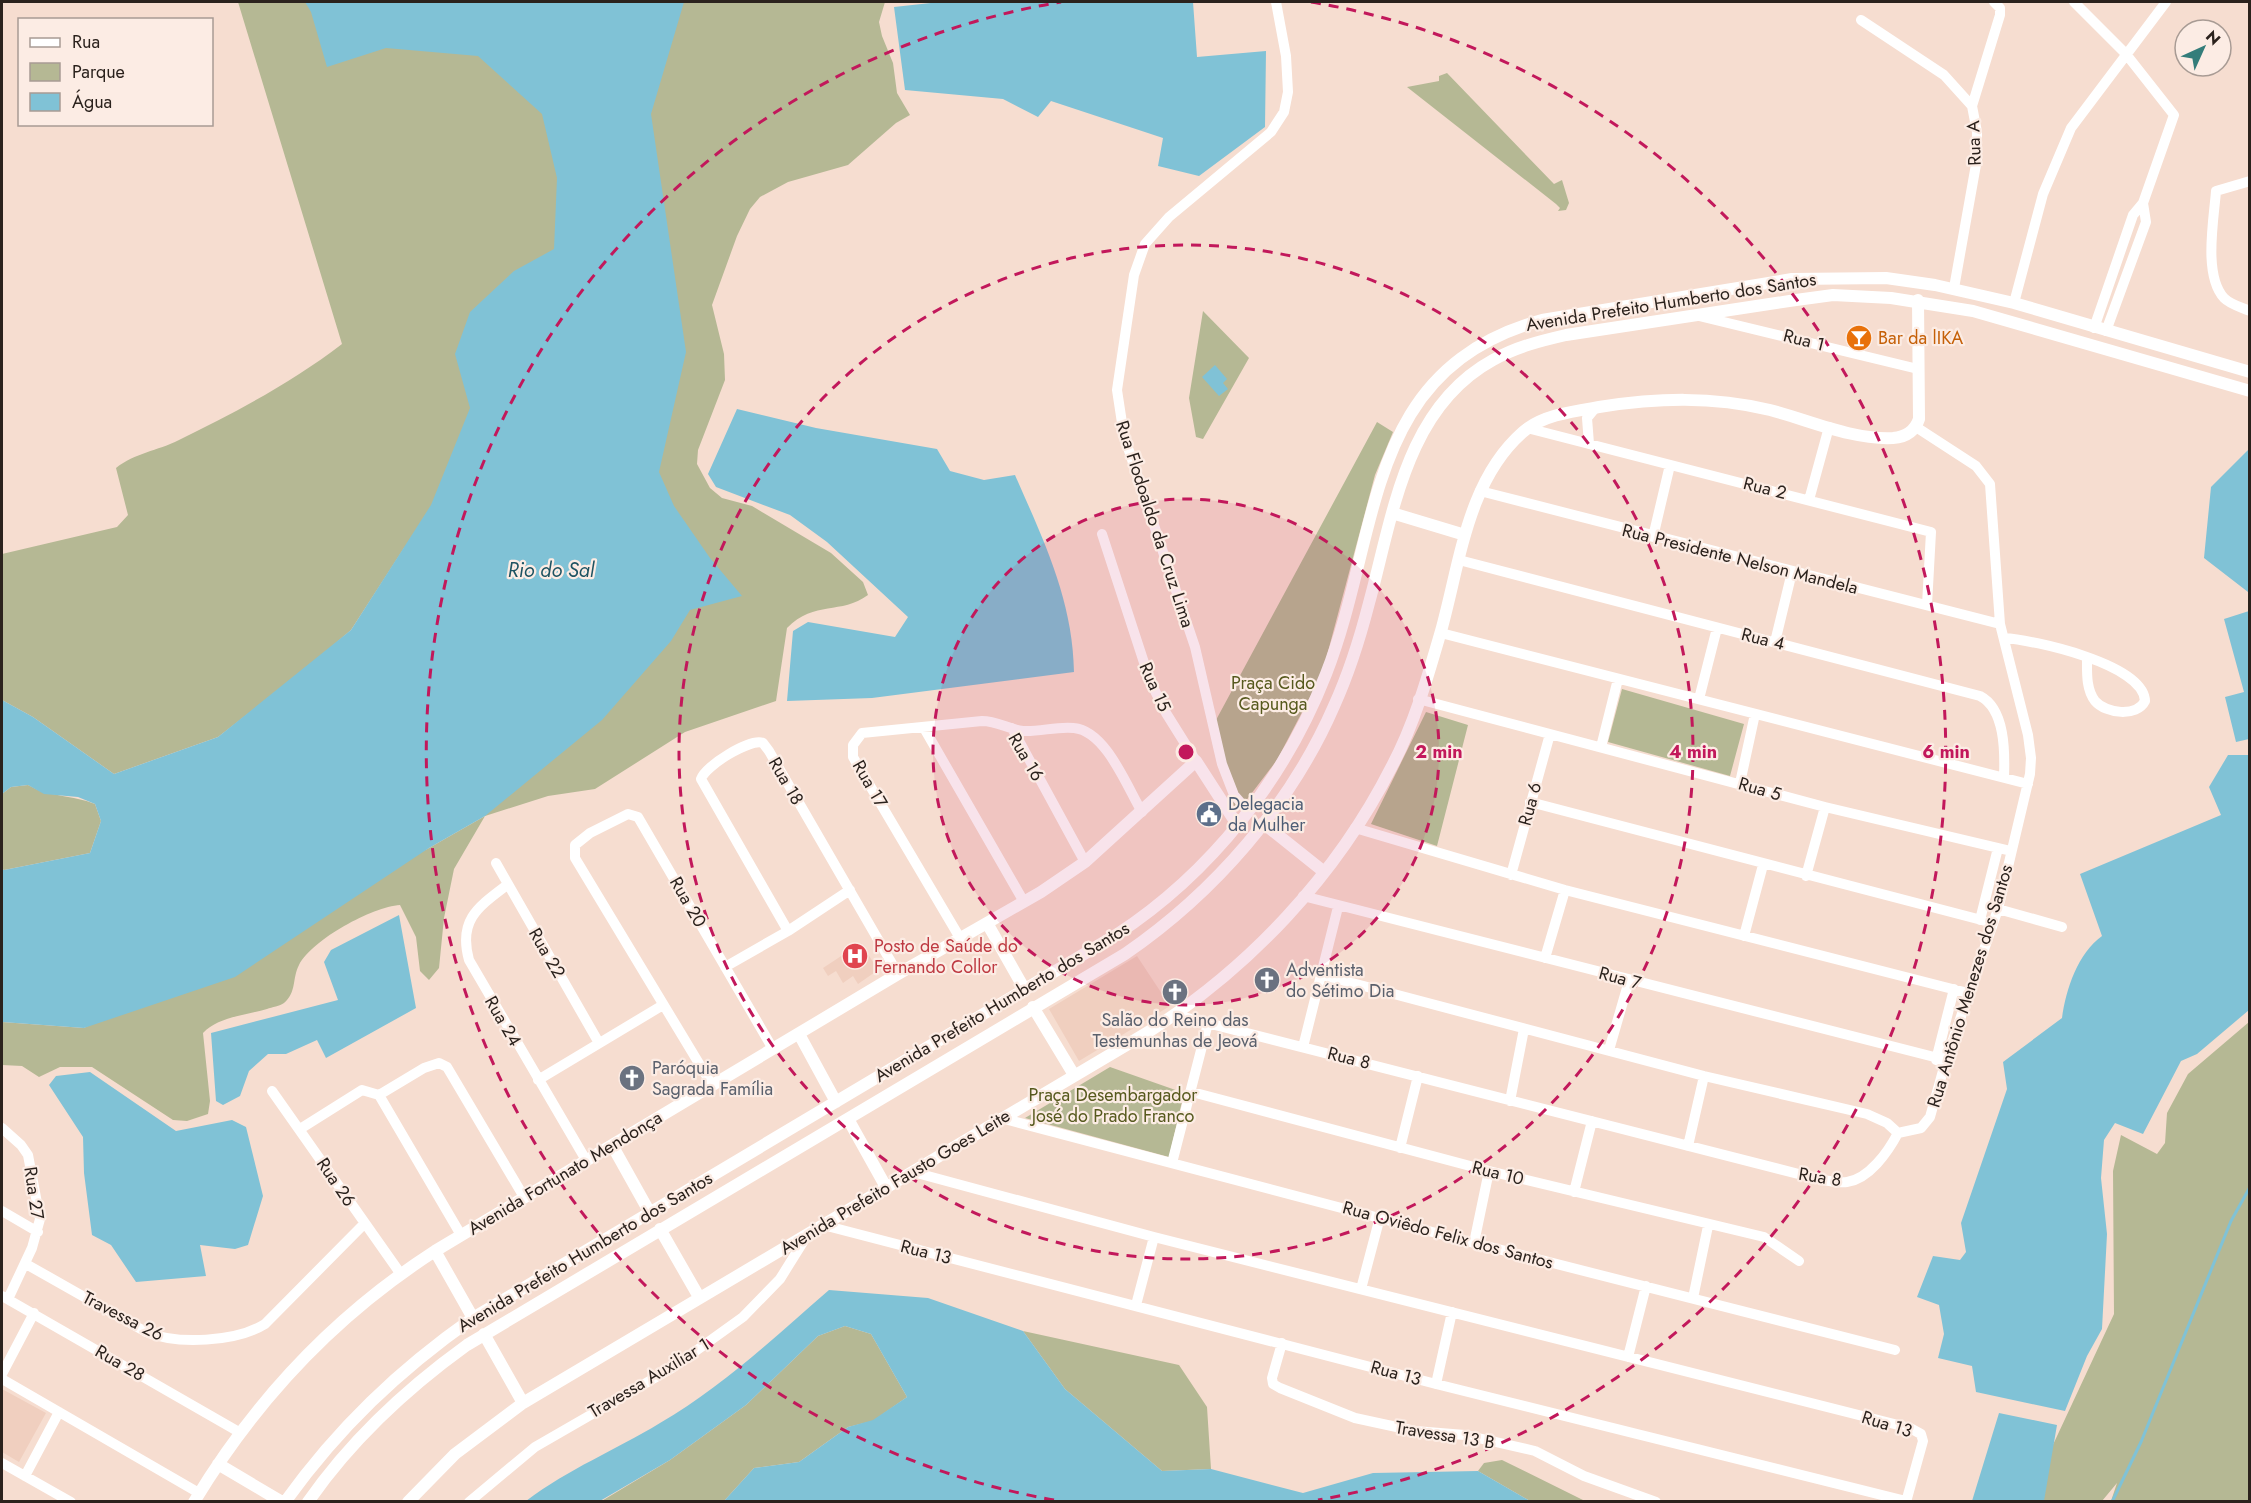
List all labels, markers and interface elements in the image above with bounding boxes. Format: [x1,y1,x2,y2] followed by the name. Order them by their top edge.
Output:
[18,18,213,126] legend
[2173,18,2233,78] north arrow
[2201,25,2226,50] text: N
[72,29,100,55] text: Rua
[72,59,125,85] text: Parque
[72,89,112,115] text: Água
[1960,120,1988,166] street label: Rua A
[1524,266,1818,338] street label: Avenida Prefeito Humberto dos Santos
[1781,322,1827,358] street label: Rua 1
[1844,323,1874,353] bar icon: Bar da lIKA
[1878,325,1963,351] place label: Bar da lIKA
[1109,417,1201,631] street label: Rua Flodoaldo da Cruz Lima
[1741,470,1789,506] street label: Rua 2
[1619,517,1861,601] street label: Rua Presidente Nelson Mandela
[508,556,596,585] water label: Rio do Sal
[1738,621,1788,657] street label: Rua 4
[1133,658,1177,716] street label: Rua 15
[1231,670,1315,717] park label: Praça Cido Capunga
[1002,728,1050,786] street label: Rua 16
[1415,739,1463,765] text: 2 min
[1669,739,1717,765] text: 4 min
[1922,739,1970,765] text: 6 min
[1176,742,1196,762] centre of rings
[762,752,810,810] street label: Rua 18
[846,755,894,813] street label: Rua 17
[1735,770,1785,808] street label: Rua 5
[1512,779,1548,829] street label: Rua 6
[1228,791,1306,838] place label: Delegacia da Mulher
[1194,799,1224,829] public building icon: Delegacia da Mulher
[1921,861,2019,1111] street label: Rua Antônio Menezes dos Santos
[663,872,713,932] street label: Rua 20
[870,915,1134,1089] street label: Avenida Prefeito Humberto dos Santos
[522,923,572,983] street label: Rua 22
[874,933,1018,980] place label: Posto de Saúde do Fernando Collor
[840,941,870,971] hospital icon: Posto de Saúde do Fernando Collor
[1286,957,1394,1004] place label: Adventista do Sétimo Dia
[1596,960,1645,996] street label: Rua 7
[1252,965,1282,995] church icon: Adventista do Sétimo Dia
[1160,977,1190,1007] church icon: Salão do Reino das Testemunhas de Jeová
[478,991,528,1051] street label: Rua 24
[1092,1007,1258,1054] place label: Salão do Reino das Testemunhas de Jeová
[1325,1040,1373,1076] street label: Rua 8
[652,1055,773,1102] place label: Paróquia Sagrada Família
[617,1063,647,1093] church icon: Paróquia Sagrada Família
[1028,1082,1198,1129] park label: Praça Desembargador José do Prado Franco
[775,1103,1015,1261] street label: Avenida Prefeito Fausto Goes Leite
[463,1105,667,1241] street label: Avenida Fortunato Mendonça
[310,1152,362,1212] street label: Rua 26
[1469,1154,1527,1192] street label: Rua 10
[1797,1161,1843,1193] street label: Rua 8
[17,1165,51,1222] street label: Rua 27
[453,1165,717,1339] street label: Avenida Prefeito Humberto dos Santos
[1340,1194,1556,1276] street label: Rua Oviêdo Felix dos Santos
[898,1233,954,1271] street label: Rua 13
[78,1284,168,1348] street label: Travessa 26
[583,1331,715,1425] street label: Travessa Auxiliar 1
[90,1338,150,1388] street label: Rua 28
[1368,1354,1424,1392] street label: Rua 13
[1859,1404,1916,1444] street label: Rua 13
[1393,1414,1497,1456] street label: Travessa 13 B

